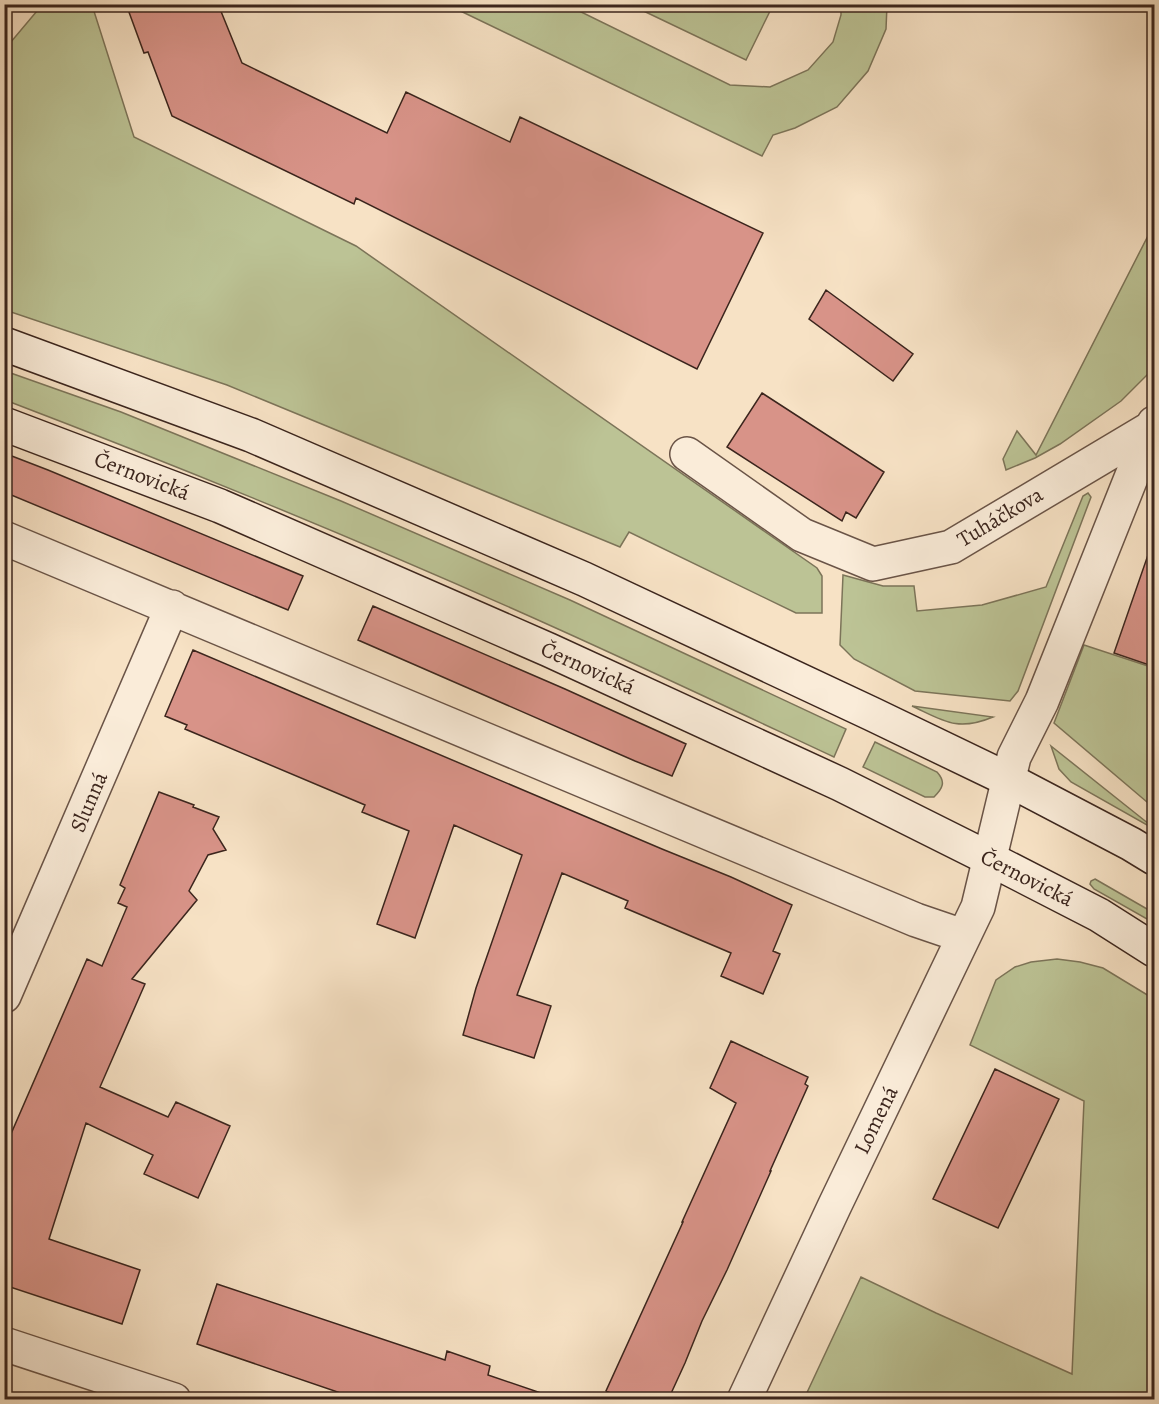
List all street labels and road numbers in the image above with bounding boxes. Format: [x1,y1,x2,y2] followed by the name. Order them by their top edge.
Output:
[90,444,195,508] street label: Černovická
[951,479,1049,554] street label: Tuháčkova
[536,634,641,702] street label: Černovická
[63,766,115,837] street label: Slunná
[975,842,1079,914] street label: Černovická
[847,1080,906,1159] street label: Lomená

